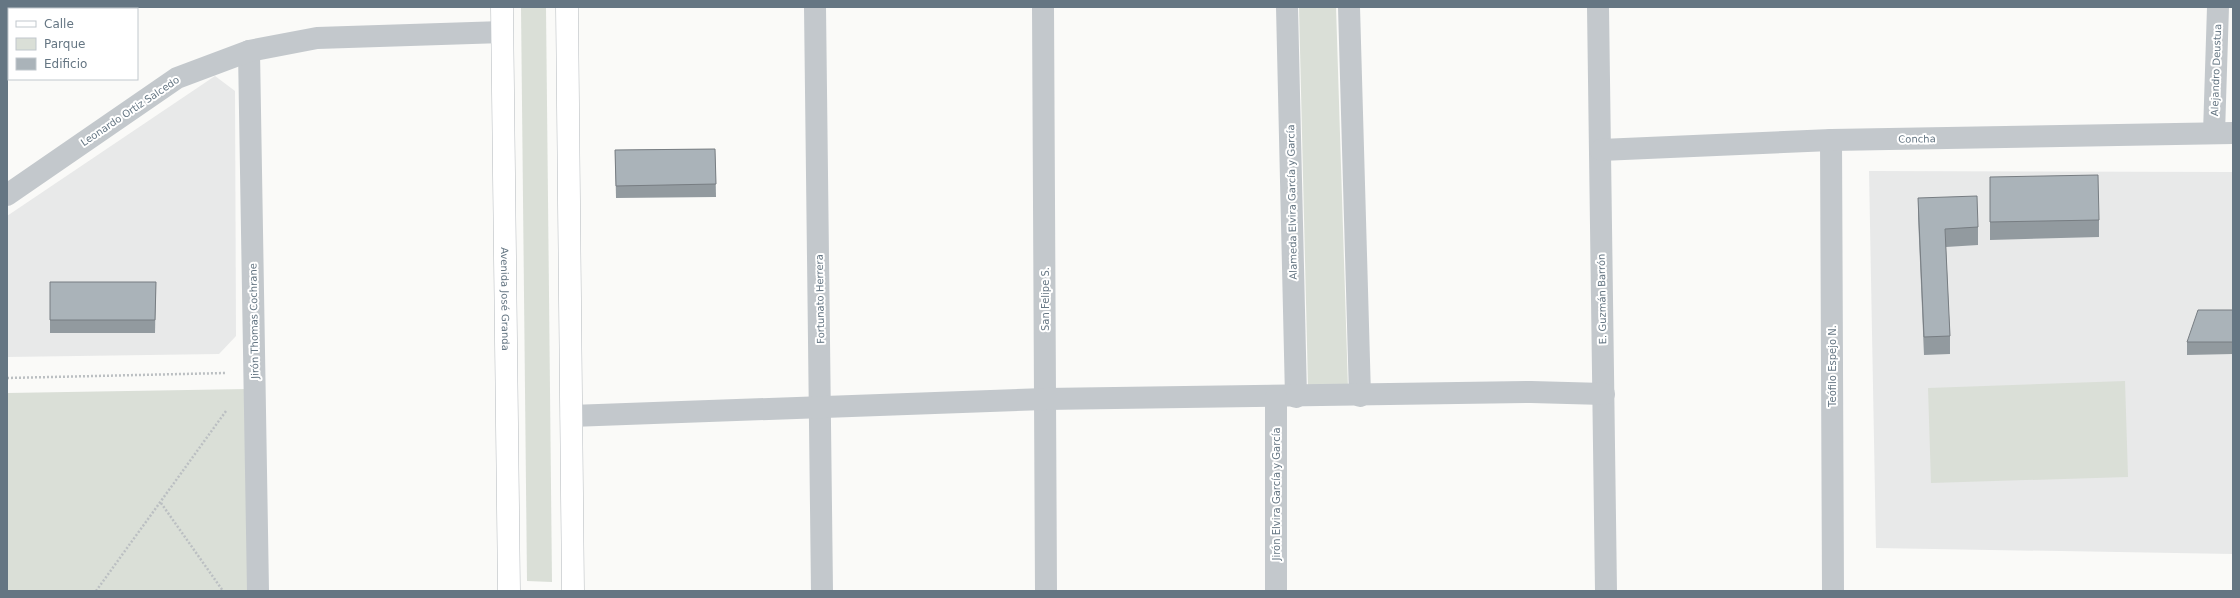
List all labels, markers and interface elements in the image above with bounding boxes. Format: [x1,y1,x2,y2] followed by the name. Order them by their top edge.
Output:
[8,8,138,80] legend
[44,17,74,31] text: Calle
[2209,24,2223,116] street label: Alejandro Deustua
[44,37,85,51] text: Parque
[44,57,87,71] text: Edificio
[79,74,181,148] street label: Leonardo Ortiz Salcedo
[1285,124,1299,280] street label: Alameda Elvira García y García
[1898,133,1936,145] street label: Concha
[499,247,512,351] street label: Avenida José Granda
[814,254,826,344] street label: Fortunato Herrera
[1596,254,1608,344] street label: E. Guzmán Barrón
[247,263,261,380] street label: Jirón Thomas Cochrane
[1040,267,1051,331] street label: San Felipe S.
[1827,325,1838,408] street label: Teófilo Espejo N.
[1271,427,1282,562] street label: Jirón Elvira García y García

